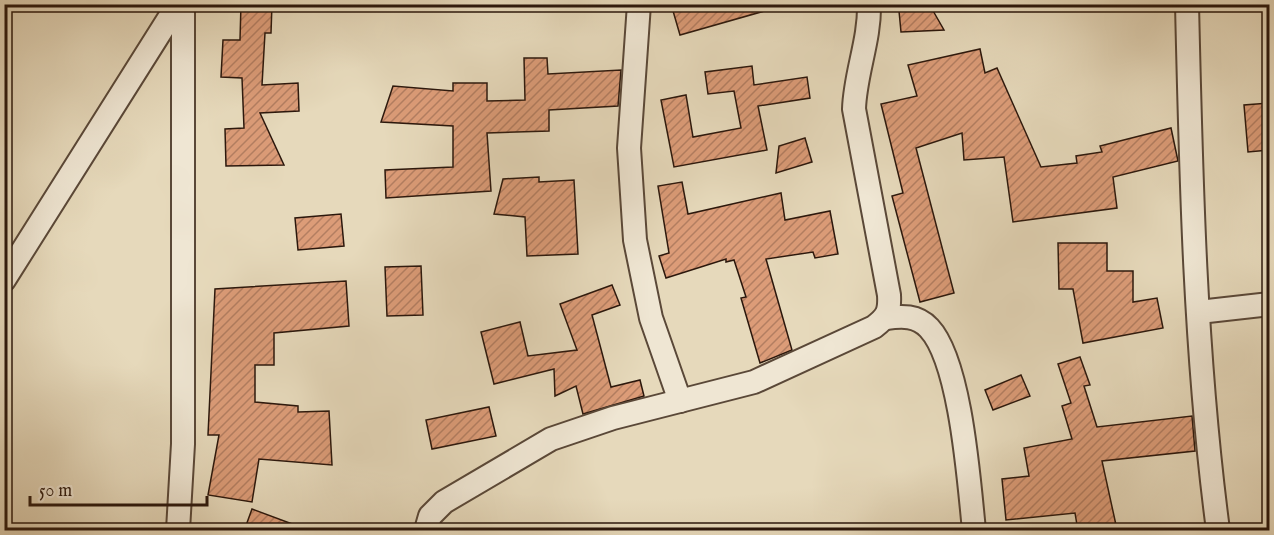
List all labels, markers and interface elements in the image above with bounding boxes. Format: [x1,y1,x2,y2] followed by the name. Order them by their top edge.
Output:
[30,469,207,507] scale bar
[39,480,72,503] text: 50 m

